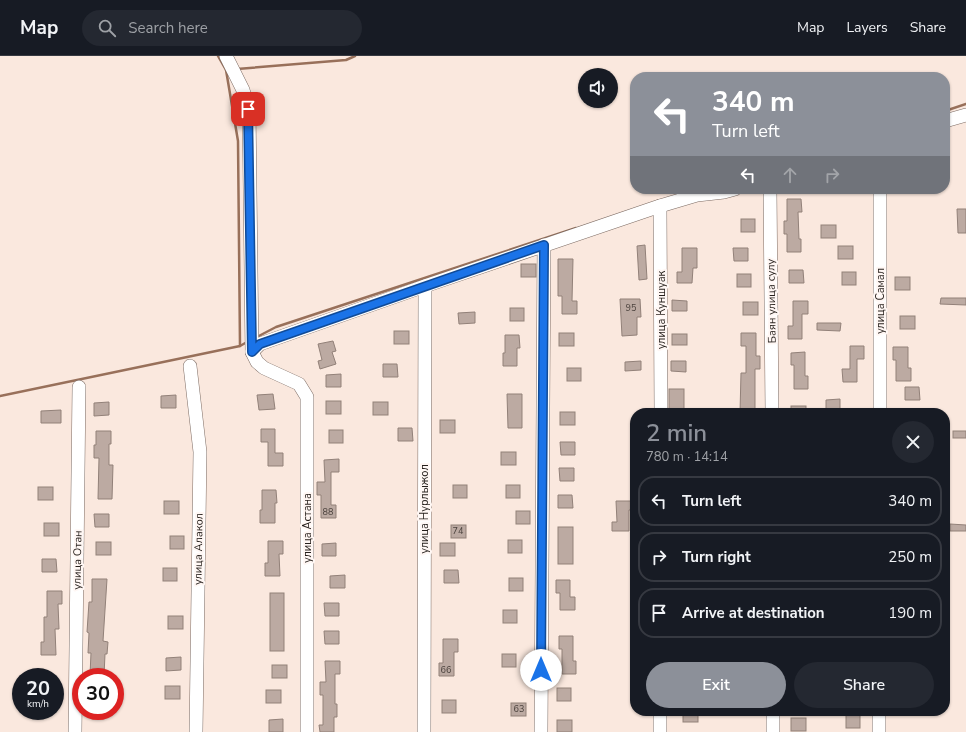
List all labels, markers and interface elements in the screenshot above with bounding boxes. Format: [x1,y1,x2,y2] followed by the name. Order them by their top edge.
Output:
[82,10,362,46] search box
[20,15,58,41] text: Map
[96,17,118,39] icon: search
[128,18,208,38] text: Search here
[797,18,824,37] text: Map
[846,18,888,37] text: Layers
[910,18,946,37] text: Share
[578,68,618,108] map controls
[578,68,618,108] button: sound
[712,83,795,121] text: 340 m
[646,88,698,140] icon: left
[231,92,265,126] pin
[237,98,259,120] icon: arrive
[712,119,780,143] text: Turn left
[737,164,759,186] icon: left
[779,164,801,186] icon: ahead
[821,164,843,186] icon: right
[763,258,780,343] street label: Баян улица сулу
[873,268,888,334] street label: улица Самал
[654,270,669,349] street label: улица Куншуак
[626,302,636,314] house number: 95
[646,417,707,449] text: 2 min
[892,421,934,463] button: close
[646,448,728,466] text: 780 m · 14:14
[417,464,432,554] street label: улица Нурлыжол
[648,490,670,512] icon: left
[682,491,741,511] text: Turn left
[888,491,932,511] text: 340 m
[300,493,315,563] street label: улица Астана
[323,506,333,518] house number: 88
[190,513,207,585] street label: улица Алакол
[453,525,464,537] house number: 74
[69,530,86,590] street label: улица Отан
[648,546,670,568] icon: right
[682,547,751,567] text: Turn right
[888,547,932,567] text: 250 m
[648,602,670,624] icon: arrive
[682,603,825,623] text: Arrive at destination
[888,603,932,623] text: 190 m
[520,649,562,691] position arrow
[646,662,786,708] button: Exit
[794,662,934,708] button: Share
[441,664,451,676] house number: 66
[72,668,124,720] speed limit sign: 30
[26,675,50,702] text: 20
[27,697,49,711] text: km/h
[514,703,524,715] house number: 63

